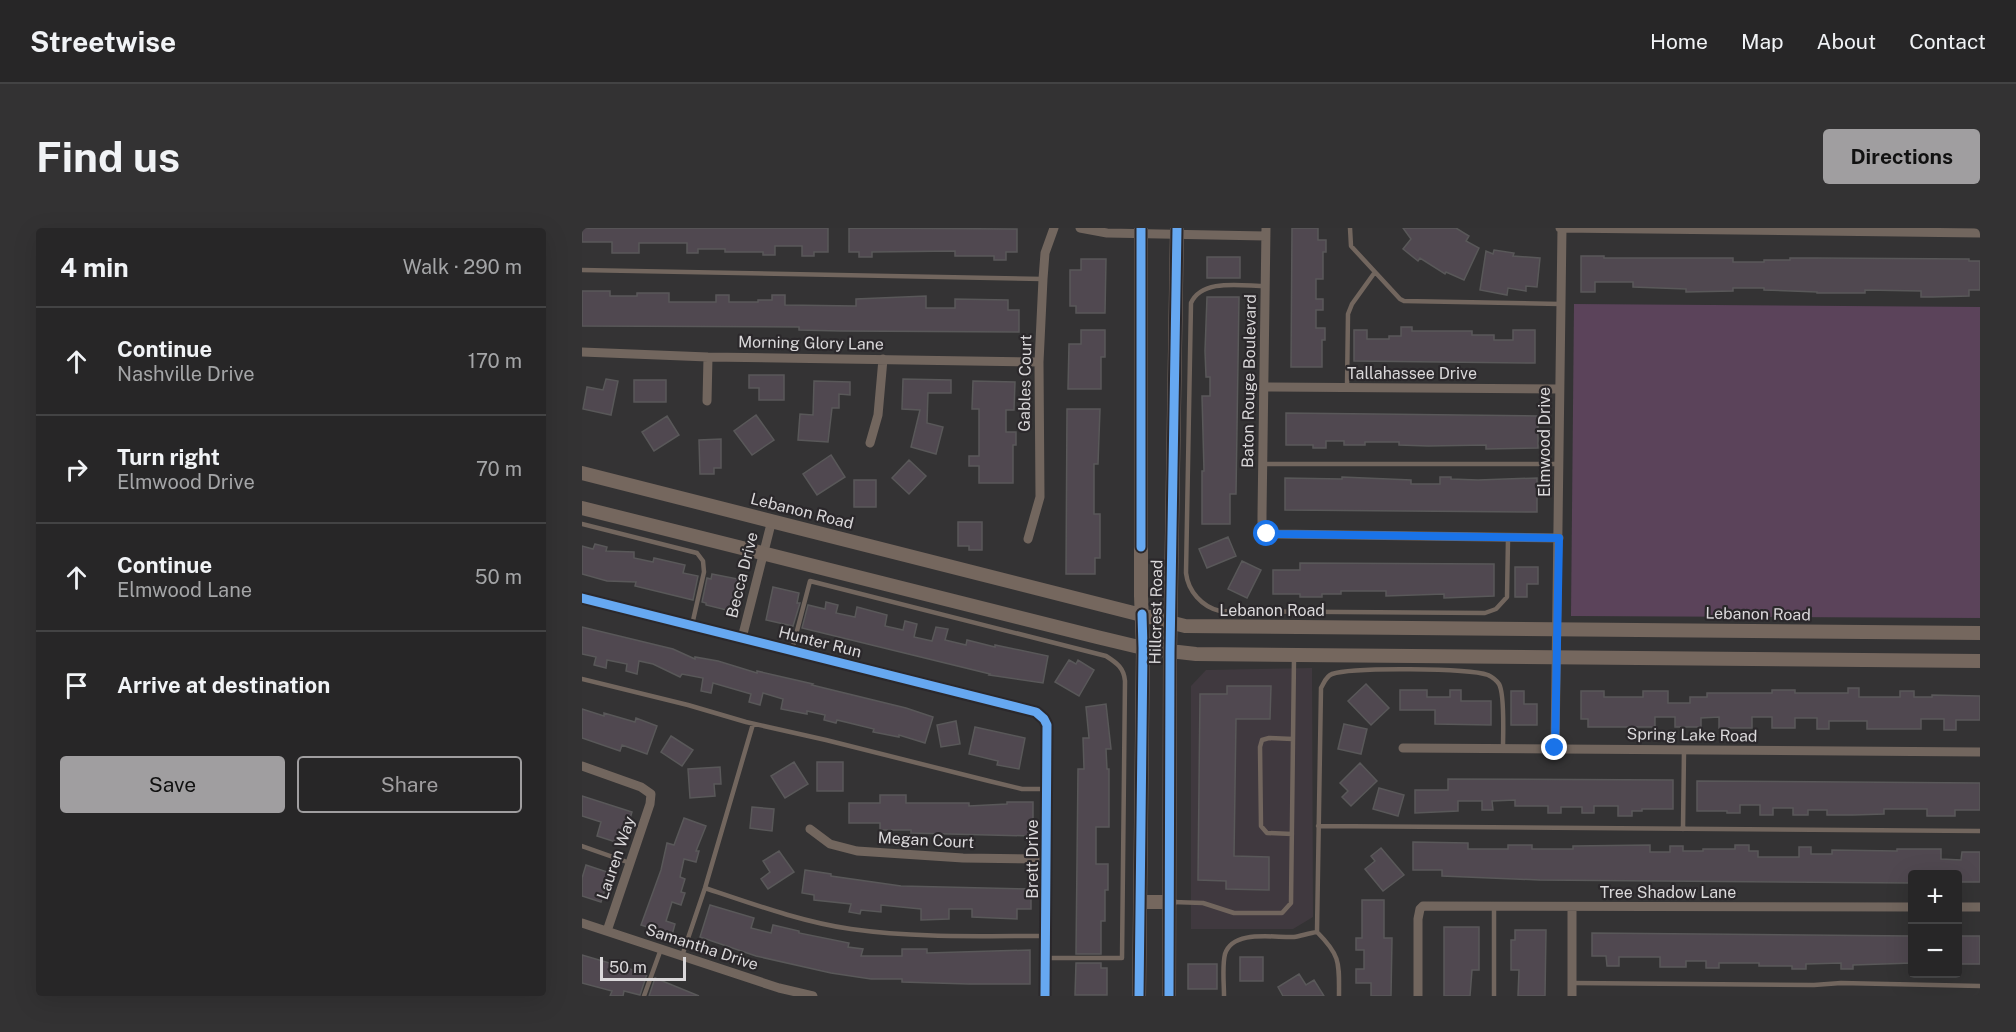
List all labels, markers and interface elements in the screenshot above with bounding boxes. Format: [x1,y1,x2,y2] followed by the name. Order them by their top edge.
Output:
[30,25,176,58] text: Streetwise
[1650,29,1708,54] text: Home
[1741,29,1784,54] text: Map
[1817,29,1876,54] text: About
[1909,29,1986,54] text: Contact
[1823,129,1980,184] button: Directions
[36,132,180,181] text: Find us
[60,252,129,283] text: 4 min
[403,255,522,279] text: Walk · 290 m
[1238,294,1260,468] street label: Baton Rouge Boulevard
[738,332,884,354] street label: Morning Glory Lane
[1015,334,1035,432] street label: Gables Court
[117,336,212,362] text: Continue
[60,345,93,378] icon: ahead
[468,349,522,373] text: 170 m
[117,362,255,386] text: Nashville Drive
[1347,364,1477,383] street label: Tallahassee Drive
[1535,387,1554,497] street label: Elmwood Drive
[117,444,220,470] text: Turn right
[60,453,93,486] icon: right
[476,457,522,481] text: 70 m
[117,470,255,494] text: Elmwood Drive
[748,489,856,533] street label: Lebanon Road
[1253,520,1279,546] route start
[722,530,762,620] street label: Becca Drive
[117,552,212,578] text: Continue
[1146,559,1166,665] street label: Hillcrest Road
[60,561,93,594] icon: ahead
[475,565,522,589] text: 50 m
[117,578,252,602] text: Elmwood Lane
[1219,601,1325,620] street label: Lebanon Road
[1705,604,1811,624] street label: Lebanon Road
[776,622,864,662] street label: Hunter Run
[60,669,93,702] icon: arrive
[117,672,330,698] text: Arrive at destination
[1626,724,1758,746] street label: Spring Lake Road
[1541,734,1567,760] route end
[60,756,285,813] button: Save
[297,756,522,813] button: Share
[593,813,639,902] street label: Lauren Way
[1023,819,1042,899] street label: Brett Drive
[877,828,975,852] street label: Megan Court
[1908,870,1962,978] map controls
[1908,870,1962,924] button: +
[1600,883,1736,902] street label: Tree Shadow Lane
[643,920,761,974] street label: Samantha Drive
[1908,924,1962,978] button: −
[600,954,686,982] scale bar
[609,958,647,977] text: 50 m

